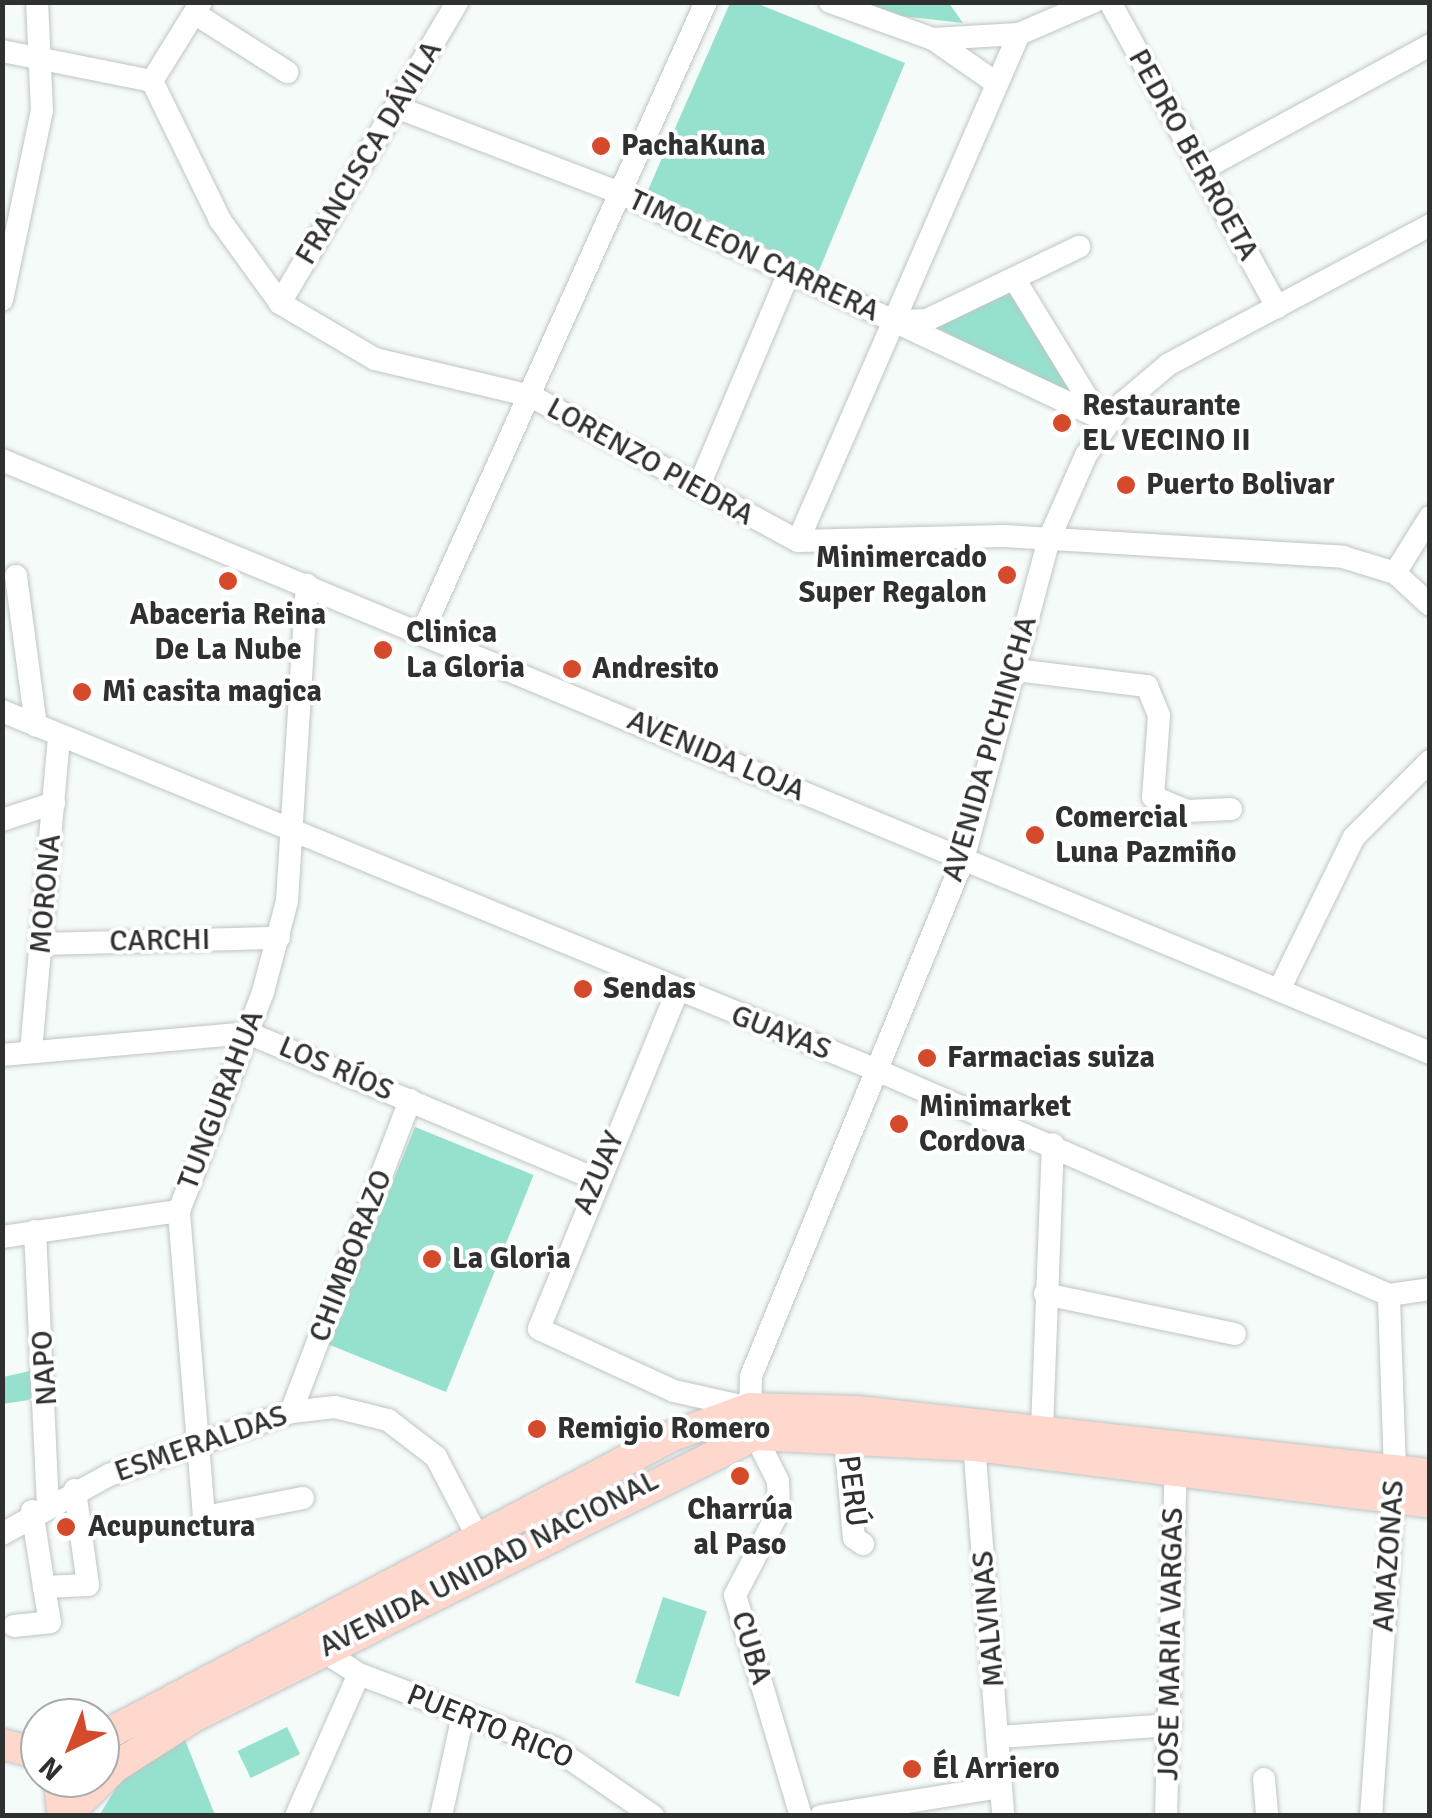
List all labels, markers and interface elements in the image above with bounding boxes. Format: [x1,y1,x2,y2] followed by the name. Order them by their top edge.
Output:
[288,35,450,271] street label: FRANCISCA DÁVILA
[1120,43,1266,267] street label: PEDRO BERROETA
[621,128,766,164] place label: PachaKuna
[590,135,612,157] marker: PachaKuna
[623,182,885,330] street label: TIMOLEON CARRERA
[1082,388,1251,458] place label: Restaurante EL VECINO II
[540,390,760,534] street label: LORENZO PIEDRA
[1051,412,1073,434] marker: Restaurante EL VECINO II
[1146,467,1334,503] place label: Puerto Bolivar
[1115,474,1137,496] marker: Puerto Bolivar
[799,540,987,610] place label: Minimercado Super Regalon
[996,564,1018,586] marker: Minimercado Super Regalon
[217,570,239,592] marker: Abaceria Reina De La Nube
[130,597,326,668] place label: Abaceria Reina De La Nube
[935,612,1045,886] street label: AVENIDA PICHINCHA
[406,615,525,686] place label: Clinica La Gloria
[370,637,396,663] marker: Clinica La Gloria
[592,651,719,687] place label: Andresito
[561,658,583,680] marker: Andresito
[102,674,322,710] place label: Mi casita magica
[71,681,93,703] marker: Mi casita magica
[622,702,810,810] street label: AVENIDA LOJA
[1055,800,1236,870] place label: Comercial Luna Pazmiño
[1024,824,1046,846] marker: Comercial Luna Pazmiño
[23,833,69,955] street label: MORONA
[109,922,211,960] street label: CARCHI
[603,971,696,1007] place label: Sendas
[572,978,594,1000] marker: Sendas
[726,998,836,1068] street label: GUAYAS
[170,1005,272,1195] street label: TUNGURAHUA
[273,1029,399,1109] street label: LOS RÍOS
[947,1040,1155,1076] place label: Farmacias suiza
[916,1047,938,1069] marker: Farmacias suiza
[919,1089,1071,1160] place label: Minimarket Cordova
[888,1113,910,1135] marker: Minimarket Cordova
[566,1126,632,1220] street label: AZUAY
[302,1165,400,1347] street label: CHIMBORAZO
[452,1241,571,1277] place label: La Gloria
[421,1248,443,1270] marker: La Gloria
[24,1329,66,1407] street label: NAPO
[110,1398,292,1490] street label: ESMERALDAS
[557,1411,770,1447] place label: Remigio Romero
[526,1418,548,1440] marker: Remigio Romero
[830,1453,874,1529] street label: PERÚ
[313,1463,665,1665] street label: AVENIDA UNIDAD NACIONAL
[729,1465,751,1487] marker: Charrúa al Paso
[1366,1479,1412,1633] street label: AMAZONAS
[687,1492,793,1562] place label: Charrúa al Paso
[1151,1507,1191,1781] street label: JOSE MARIA VARGAS
[88,1509,255,1545] place label: Acupunctura
[53,1514,79,1540] marker: Acupunctura
[965,1549,1013,1689] street label: MALVINAS
[723,1607,779,1689] street label: CUBA
[401,1677,579,1777] street label: PUERTO RICO
[20,1698,120,1798] north arrow
[32,1749,70,1788] text: N
[932,1751,1060,1787] place label: Él Arriero
[901,1758,923,1780] marker: Él Arriero

